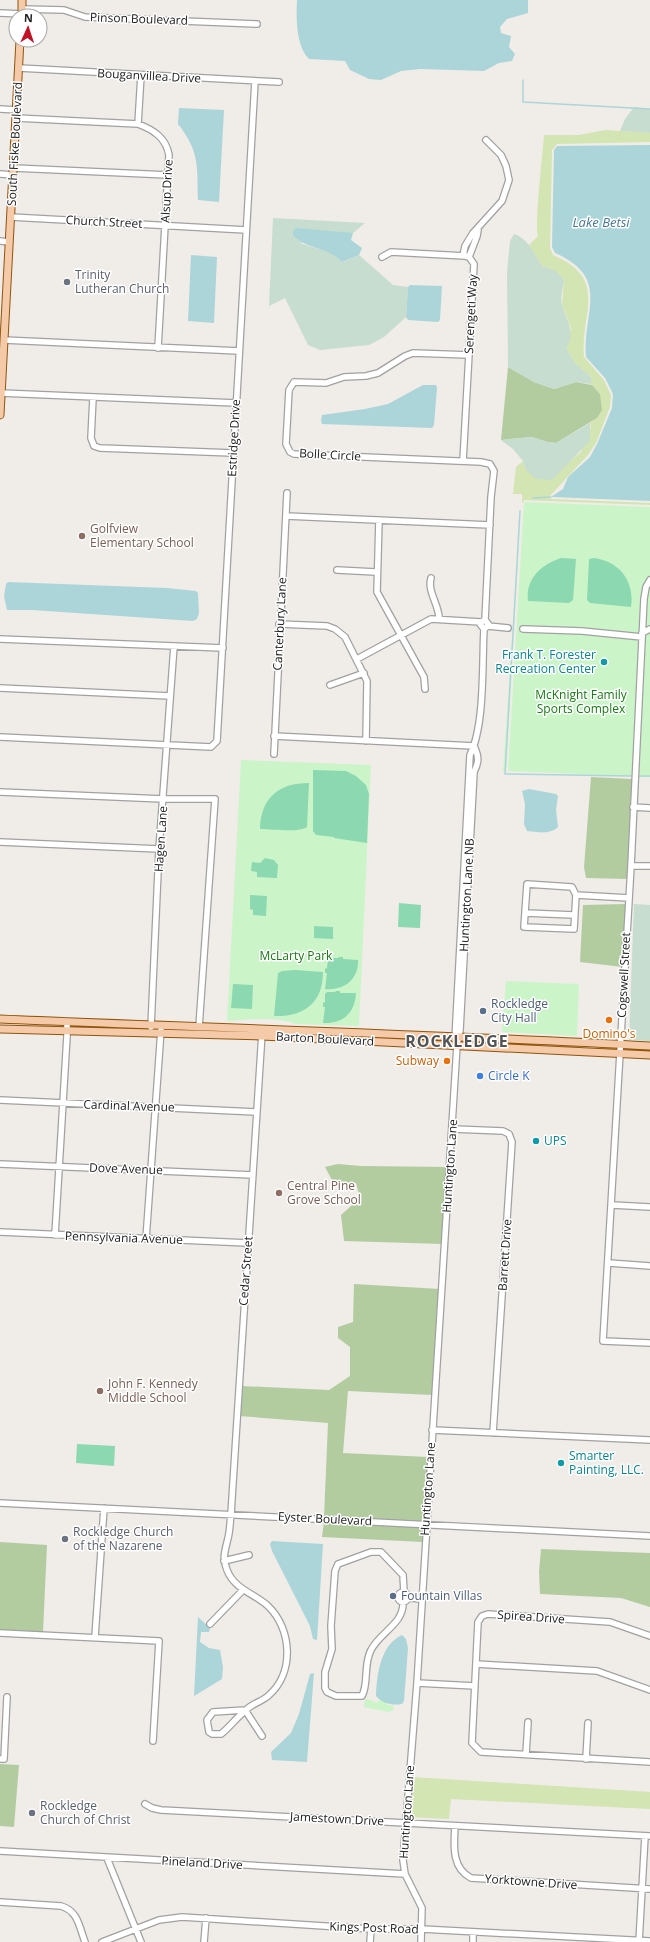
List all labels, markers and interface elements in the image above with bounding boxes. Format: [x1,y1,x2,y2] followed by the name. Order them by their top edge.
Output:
[8,8,48,48] north arrow
[90,8,188,29] street label: Pinson Boulevard
[24,10,33,25] text: N
[97,64,202,87] street label: Bouganvillea Drive
[3,82,26,206] street label: South Fiske Boulevard
[156,159,177,223] street label: Alsup Drive
[65,211,143,232] street label: Church Street
[572,213,630,231] water label: Lake Betsi
[75,266,169,297] place label: Trinity Lutheran Church
[460,273,481,354] street label: Serengeti Way
[62,277,72,287] marker: Trinity Lutheran Church
[223,398,244,477] street label: Estridge Drive
[299,444,362,465] street label: Bolle Circle
[90,520,194,551] place label: Golfview Elementary School
[77,531,87,541] marker: Golfview Elementary School
[269,577,290,671] street label: Canterbury Lane
[495,646,596,677] place label: Frank T. Forester Recreation Center
[599,657,609,667] marker: Frank T. Forester Recreation Center
[535,686,628,717] park label: McKnight Family Sports Complex
[150,805,171,873] street label: Hagen Lane
[455,838,478,952] street label: Huntington Lane NB
[613,932,634,1018] street label: Cogswell Street
[260,947,333,964] park label: McLarty Park
[491,995,548,1026] place label: Rockledge City Hall
[478,1006,488,1016] marker: Rockledge City Hall
[604,1015,614,1025] marker: Domino's
[583,1025,636,1042] place label: Domino's
[275,1027,375,1050] street label: Barton Boulevard
[405,1030,509,1052] district label: ROCKLEDGE
[396,1052,440,1069] place label: Subway
[442,1056,452,1066] marker: Subway
[488,1067,530,1084] place label: Circle K
[475,1071,485,1081] marker: Circle K
[83,1095,175,1116] street label: Cardinal Avenue
[438,1118,461,1213] street label: Huntington Lane
[544,1132,567,1149] place label: UPS
[531,1136,541,1146] marker: UPS
[89,1159,163,1178] street label: Dove Avenue
[287,1177,361,1208] place label: Central Pine Grove School
[274,1188,284,1198] marker: Central Pine Grove School
[494,1218,516,1291] street label: Barrett Drive
[65,1227,184,1248] street label: Pennsylvania Avenue
[235,1236,256,1306] street label: Cedar Street
[107,1375,199,1406] place label: John F. Kennedy Middle School
[95,1386,105,1396] marker: John F. Kennedy Middle School
[416,1441,439,1536] street label: Huntington Lane
[569,1447,644,1478] place label: Smarter Painting, LLC.
[556,1458,566,1468] marker: Smarter Painting, LLC.
[277,1508,373,1529] street label: Eyster Boulevard
[73,1523,173,1554] place label: Rockledge Church of the Nazarene
[60,1534,70,1544] marker: Rockledge Church of the Nazarene
[401,1587,482,1604] place label: Fountain Villas
[388,1591,398,1601] marker: Fountain Villas
[497,1606,566,1627] street label: Spirea Drive
[395,1764,418,1859] street label: Huntington Lane
[40,1797,131,1828] place label: Rockledge Church of Christ
[289,1807,385,1829] street label: Jamestown Drive
[27,1808,37,1818] marker: Rockledge Church of Christ
[161,1852,243,1873] street label: Pineland Drive
[484,1870,578,1893] street label: Yorktowne Drive
[329,1917,419,1938] street label: Kings Post Road

